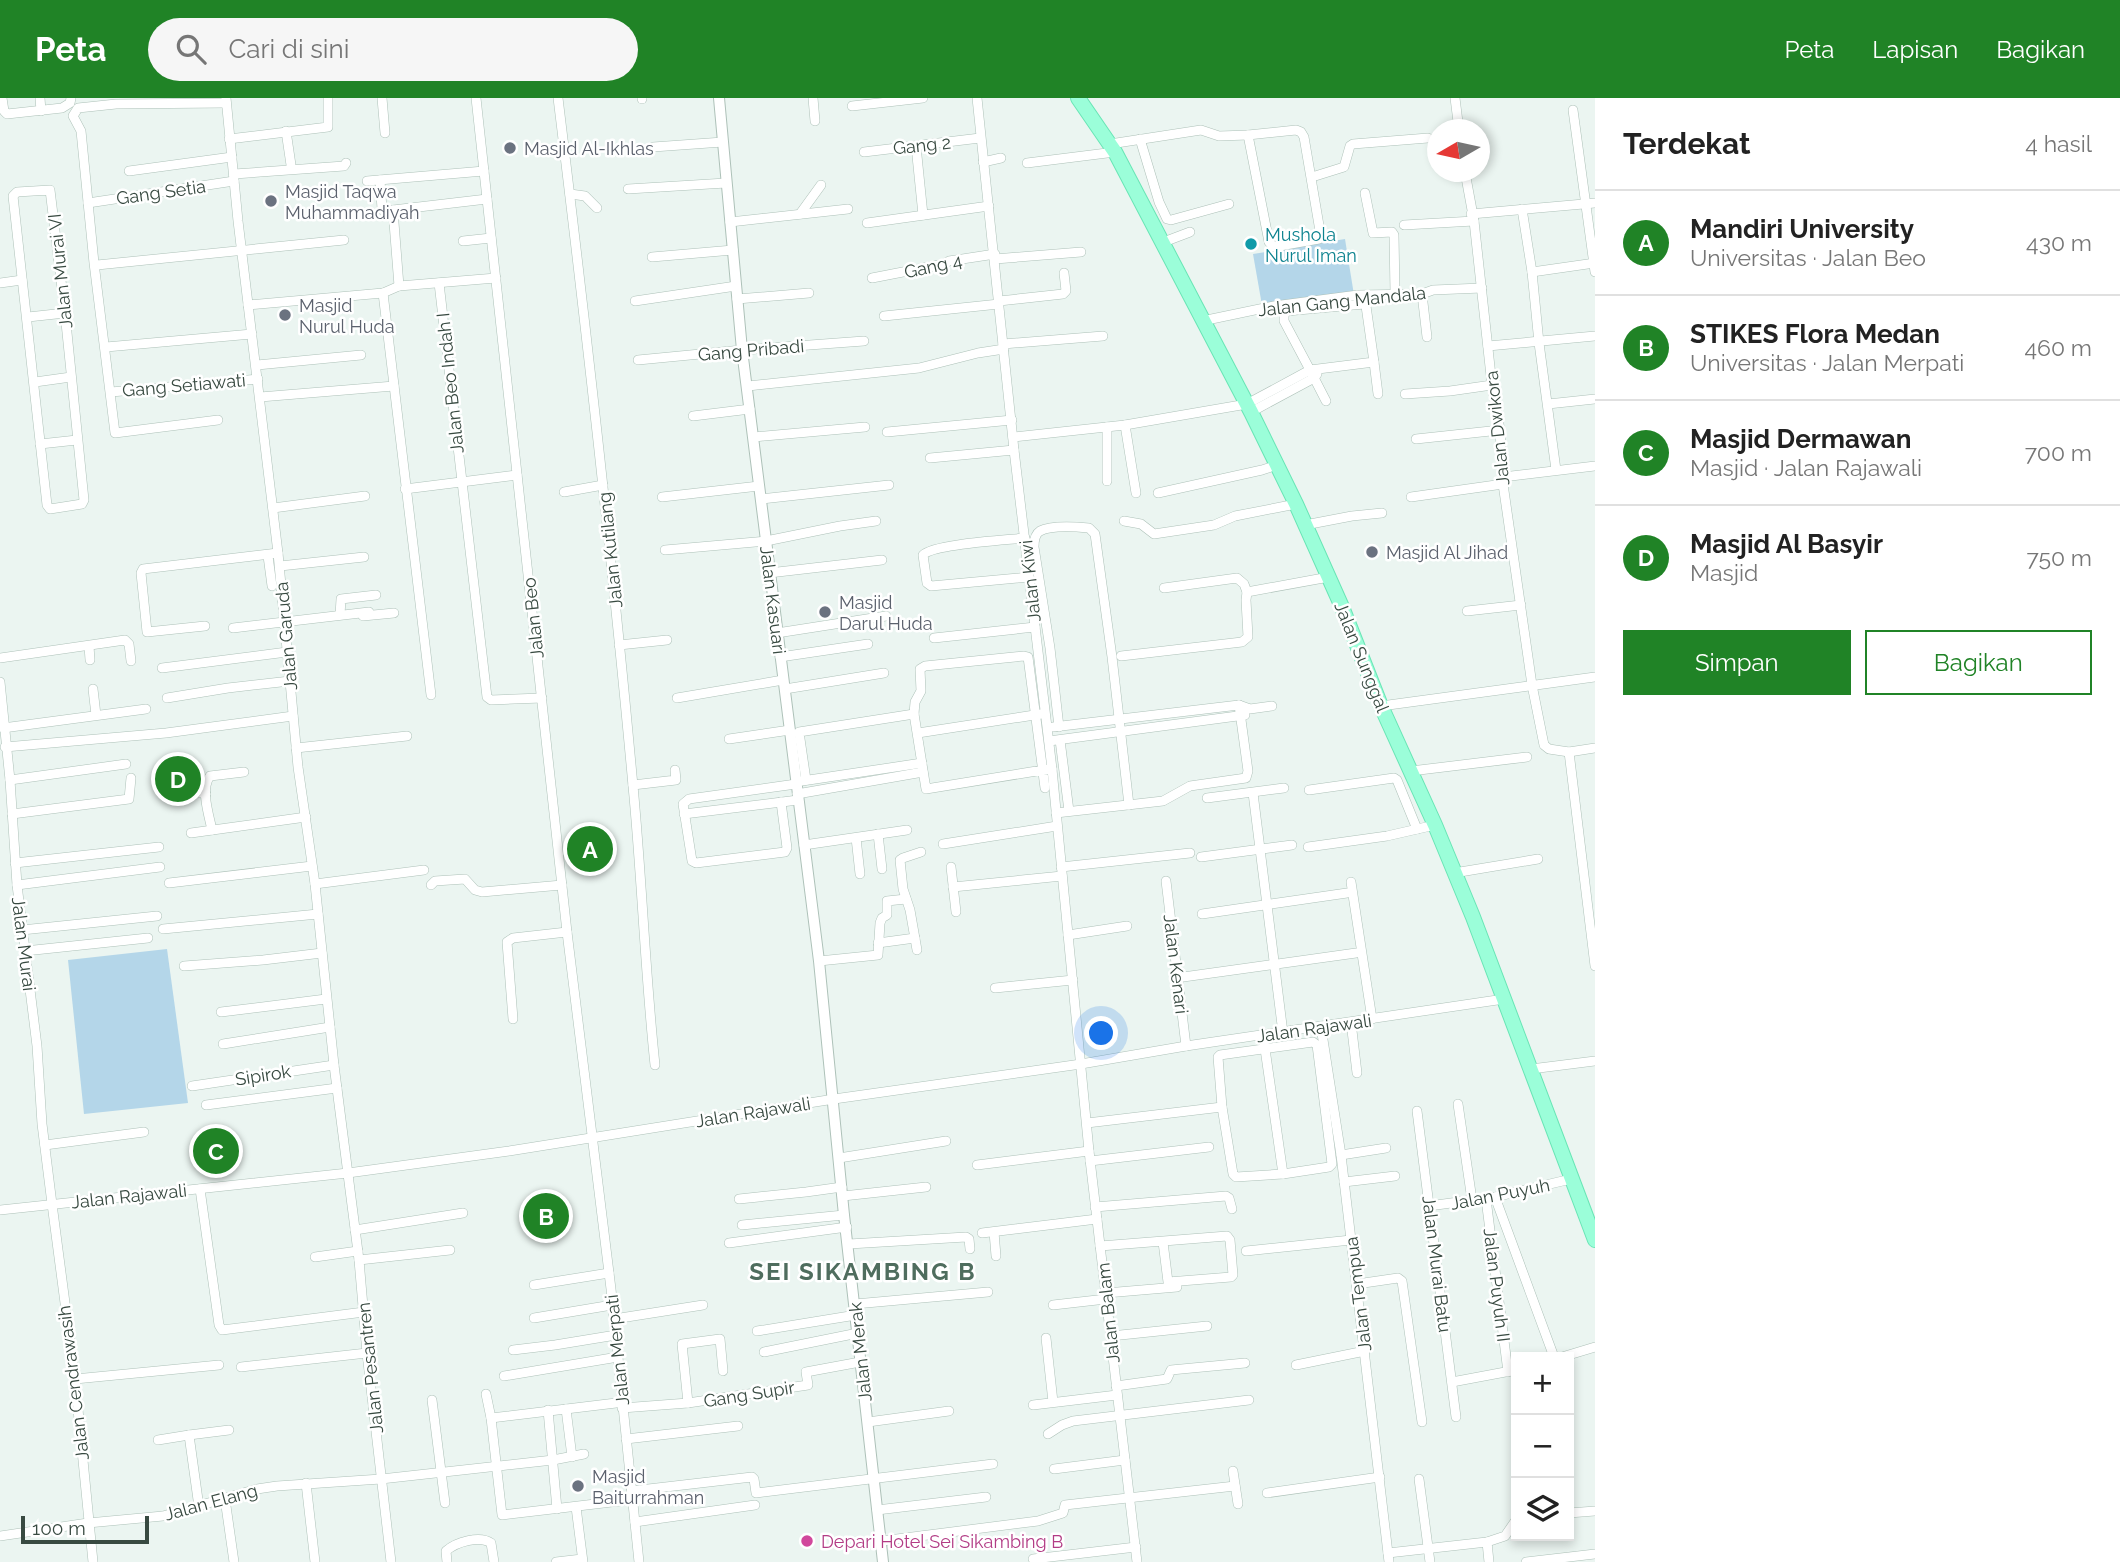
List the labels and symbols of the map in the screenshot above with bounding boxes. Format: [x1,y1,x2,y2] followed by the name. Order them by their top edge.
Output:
[1427,119,1490,182] north arrow
[892,132,952,158] street label: Gang 2
[524,138,654,159] place label: Masjid Al-Ikhlas
[502,140,518,156] marker: Masjid Al-Ikhlas
[115,175,207,209] street label: Gang Setia
[285,181,420,223] place label: Masjid Taqwa Muhammadiyah
[263,193,279,209] marker: Masjid Taqwa Muhammadiyah
[44,213,76,329] street label: Jalan Murai VI
[1265,224,1357,266] place label: Mushola Nurul Iman
[1243,236,1259,252] marker: Mushola Nurul Iman
[902,250,964,282] street label: Gang 4
[1257,282,1427,320] street label: Jalan Gang Mandala
[299,295,395,337] place label: Masjid Nurul Huda
[277,307,293,323] marker: Masjid Nurul Huda
[432,312,468,454] street label: Jalan Beo Indah I
[697,335,805,365] street label: Gang Pribadi
[121,369,247,401] street label: Gang Setiawati
[1481,370,1513,486] street label: Jalan Dwikora
[593,491,627,609] street label: Jalan Kutilang
[1015,539,1045,623] street label: Jalan Kiwi
[1386,542,1508,563] place label: Masjid Al Jihad
[1364,544,1380,560] marker: Masjid Al Jihad
[756,545,790,655] street label: Jalan Kasuari
[518,576,548,660] street label: Jalan Beo
[271,581,301,691] street label: Jalan Garuda
[839,592,933,634] place label: Masjid Darul Huda
[1330,599,1394,715] street label: Jalan Sunggal
[817,604,833,620] marker: Masjid Darul Huda
[155,753,201,805] pin: D
[567,823,613,875] pin: A
[8,896,40,992] street label: Jalan Murai
[1159,913,1193,1015] street label: Jalan Kenari
[1255,1010,1373,1046] street label: Jalan Rajawali
[1084,1016,1118,1050] your location
[234,1060,293,1090] street label: Sipirok
[694,1093,812,1131] street label: Jalan Rajawali
[193,1125,239,1177] pin: C
[1448,1174,1552,1214] street label: Jalan Puyuh
[70,1179,188,1213] street label: Jalan Rajawali
[523,1190,569,1242] pin: B
[1418,1194,1456,1334] street label: Jalan Murai Batu
[1480,1227,1514,1343] street label: Jalan Puyuh II
[1341,1236,1375,1352] street label: Jalan Tempua
[749,1257,977,1286] district label: SEI SIKAMBING B
[1092,1262,1124,1364] street label: Jalan Balam
[601,1293,633,1407] street label: Jalan Merpati
[353,1301,387,1435] street label: Jalan Pesantren
[844,1301,876,1403] street label: Jalan Merak
[53,1304,93,1462] street label: Jalan Cendrawasih
[702,1376,797,1412] street label: Gang Supir
[592,1466,704,1508] place label: Masjid Baiturrahman
[570,1478,586,1494] marker: Masjid Baiturrahman
[162,1480,260,1524] street label: Jalan Elang
[21,1513,149,1545] scale bar
[821,1531,1063,1552] place label: Depari Hotel Sei Sikambing B
[799,1533,815,1549] marker: Depari Hotel Sei Sikambing B

